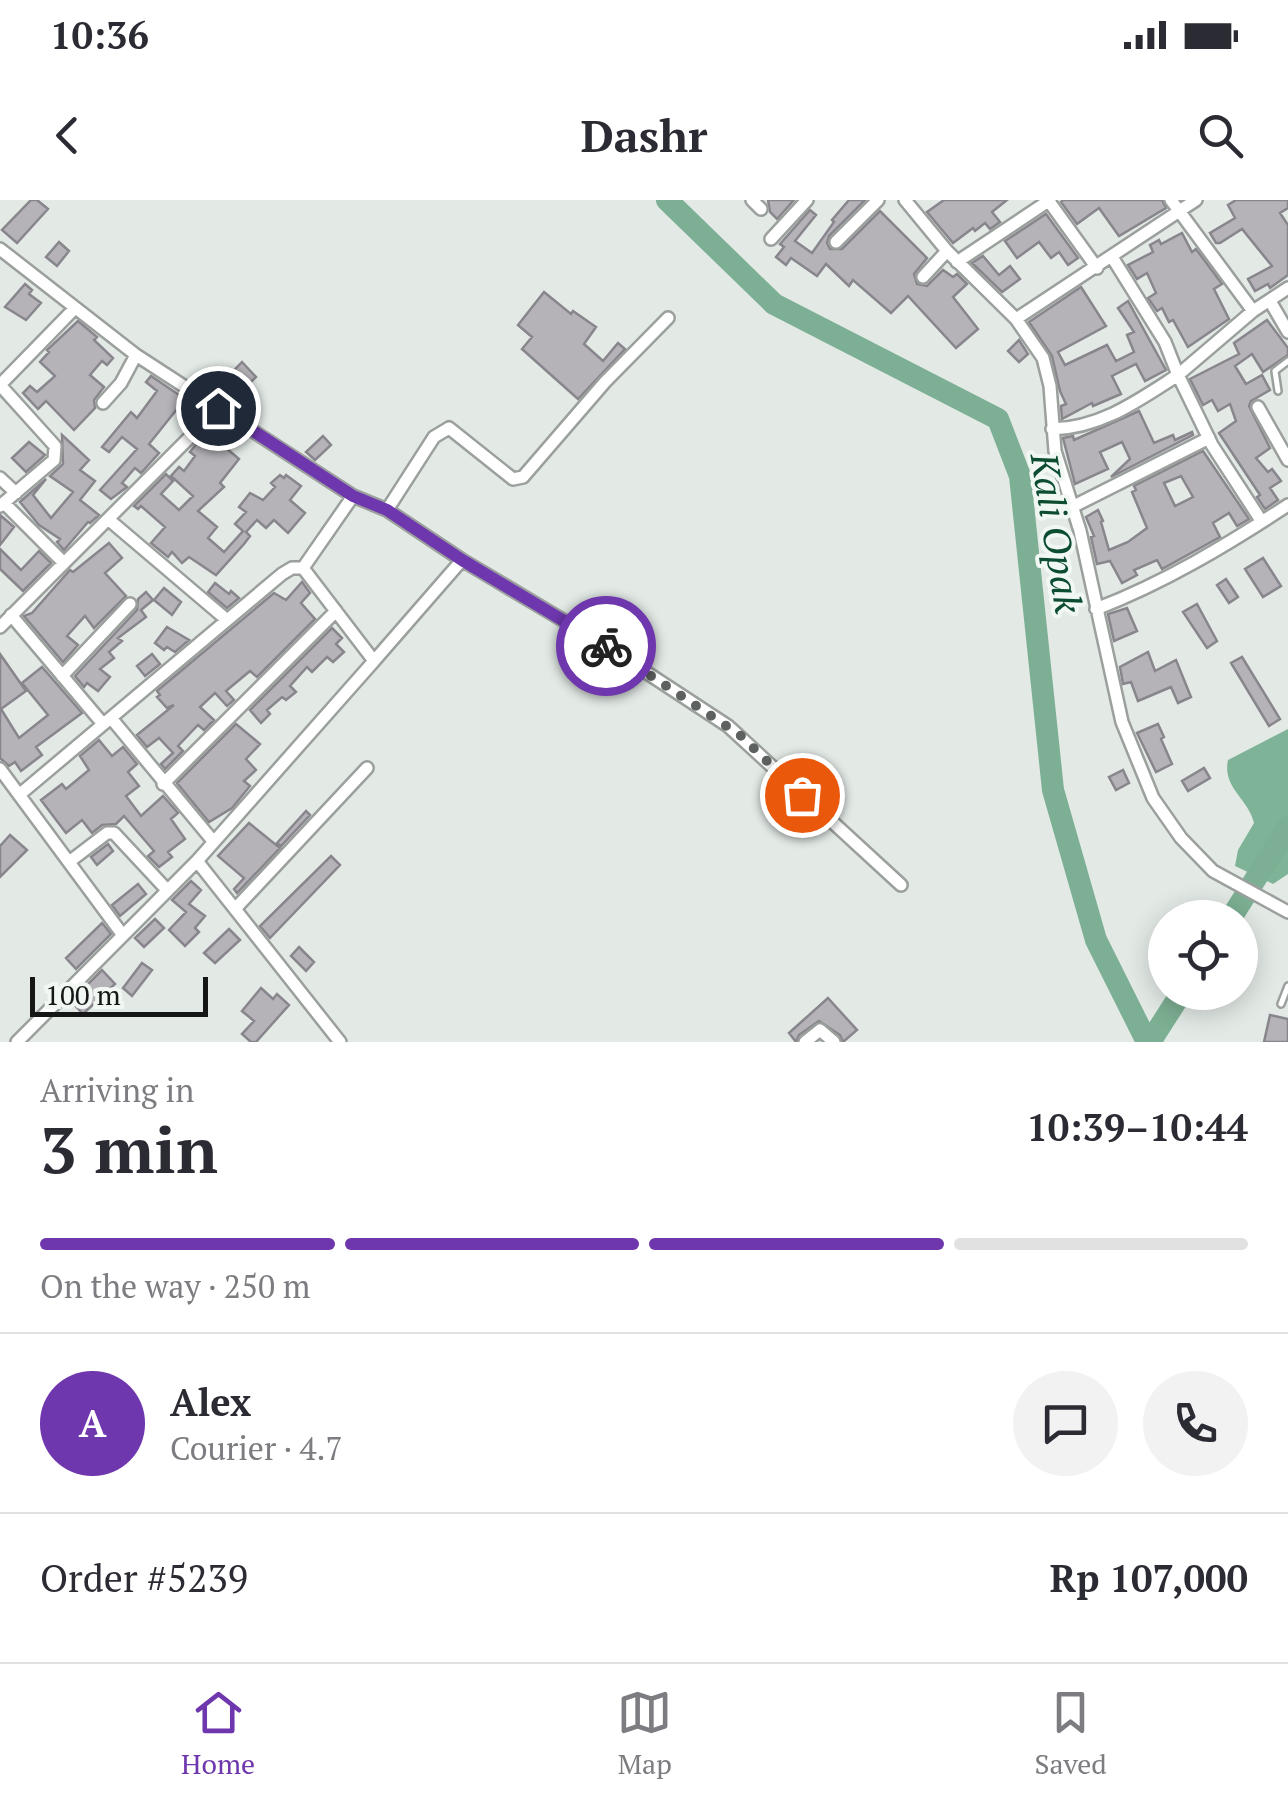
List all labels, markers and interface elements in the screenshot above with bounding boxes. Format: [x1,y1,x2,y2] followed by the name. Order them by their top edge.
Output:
[50,10,149,60] text: 10:36
[581,105,707,165] text: Dashr
[40,108,95,163] icon: back
[1193,108,1248,163] icon: search
[176,366,261,451] pin
[191,381,246,436] icon: home
[1020,448,1094,617] water label: Kali Opak
[556,596,656,696] courier
[579,619,634,674] icon: bike
[760,753,845,838] pin
[775,768,830,823] icon: bag
[1148,900,1258,1010] map controls
[1148,900,1258,1010] button: locate
[30,972,208,1016] scale bar
[45,976,121,1013] text: 100 m
[40,1069,194,1111] text: Arriving in
[1026,1102,1248,1152] text: 10:39–10:44
[40,1105,218,1192] text: 3 min
[40,1265,310,1307] text: On the way · 250 m
[1013,1371,1118,1476] button: chat
[1143,1371,1248,1476] button: phone
[170,1377,251,1427] text: Alex
[79,1398,106,1448] text: A
[170,1427,342,1469] text: Courier · 4.7
[40,1553,248,1603] text: Order #5239
[1050,1553,1248,1603] text: Rp 107,000
[181,1685,255,1782] tab: Home
[617,1685,672,1782] tab: Map
[1034,1685,1107,1782] tab: Saved

